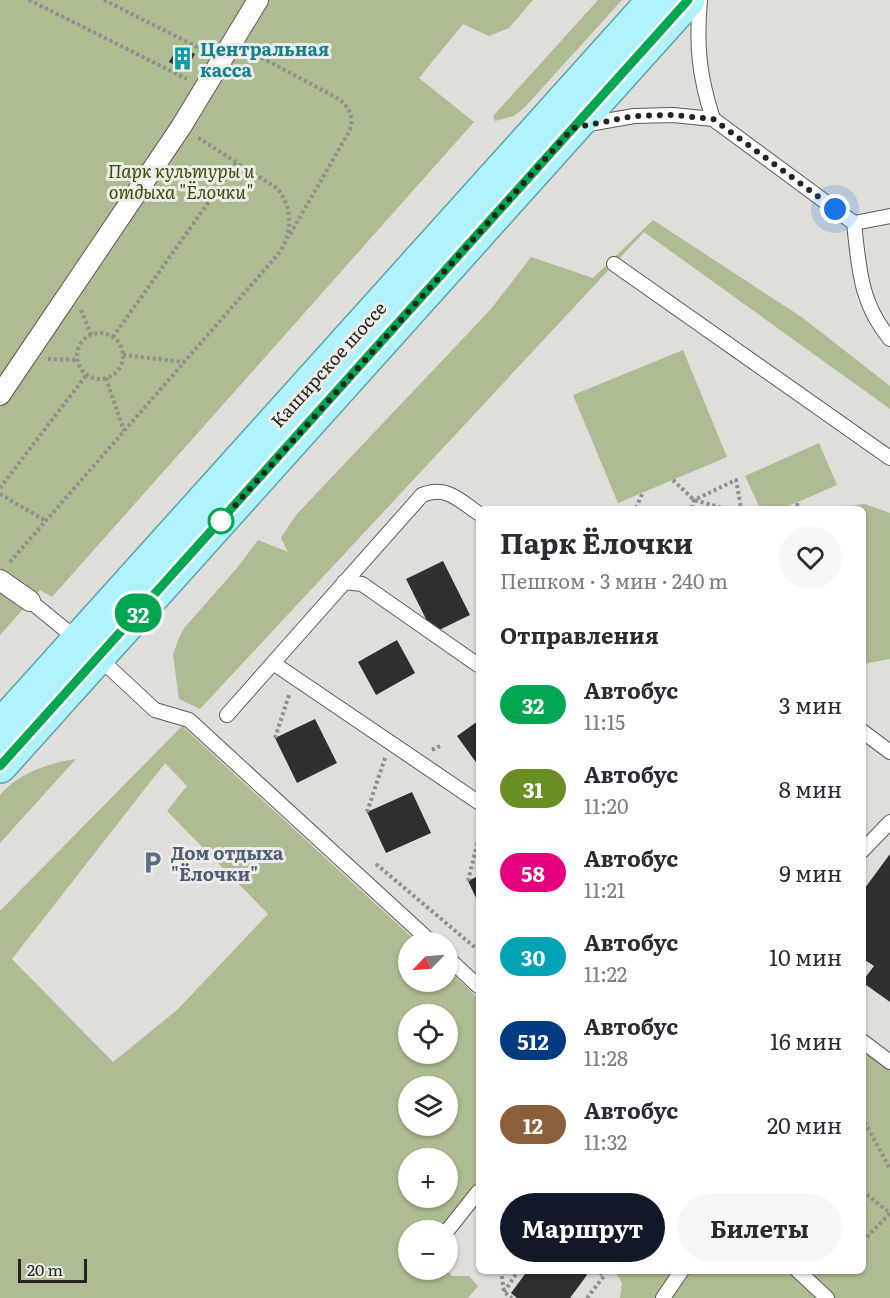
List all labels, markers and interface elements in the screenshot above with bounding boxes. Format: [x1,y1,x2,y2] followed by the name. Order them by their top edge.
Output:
[200,35,329,83] place label: Центральная касса
[169,45,195,71] building icon: Центральная касса
[108,157,255,205] park label: Парк культуры и отдыха "Ёлочки"
[820,194,850,224] your location
[264,295,392,433] street label: Каширское шоссе
[208,508,234,534] unlabelled marker
[500,521,693,563] text: Парк Ёлочки
[779,526,842,589] button: heart
[500,565,728,595] text: Пешком · 3 мин · 240 m
[111,594,165,632] line badge: 32
[127,598,149,629] text: 32
[500,618,659,651] text: Отправления
[584,673,678,706] text: Автобус
[779,688,842,721] text: 3 мин
[522,689,544,720] text: 32
[584,706,625,736] text: 11:15
[584,757,678,790] text: Автобус
[779,772,842,805] text: 8 мин
[523,773,543,804] text: 31
[584,790,628,820] text: 11:20
[171,839,284,887] place label: Дом отдыха "Ёлочки"
[584,841,678,874] text: Автобус
[140,849,166,875] parking icon: Дом отдыха "Ёлочки"
[779,856,842,889] text: 9 мин
[521,857,545,888] text: 58
[584,874,625,904] text: 11:21
[584,925,678,958] text: Автобус
[398,932,458,992] north arrow
[398,932,458,1280] map controls
[769,940,842,973] text: 10 мин
[521,941,545,972] text: 30
[584,958,627,988] text: 11:22
[398,1004,458,1064] button: locate
[584,1009,678,1042] text: Автобус
[770,1024,842,1057] text: 16 мин
[517,1025,549,1056] text: 512
[584,1042,628,1072] text: 11:28
[398,1076,458,1136] button: layers
[584,1093,678,1126] text: Автобус
[767,1108,842,1141] text: 20 мин
[523,1109,543,1140] text: 12
[584,1126,627,1156] text: 11:32
[398,1148,458,1208] button: +
[500,1193,665,1262] button: Маршрут
[677,1193,842,1262] button: Билеты
[398,1220,458,1280] button: −
[18,1256,87,1284] scale bar
[27,1257,63,1281] text: 20 m

